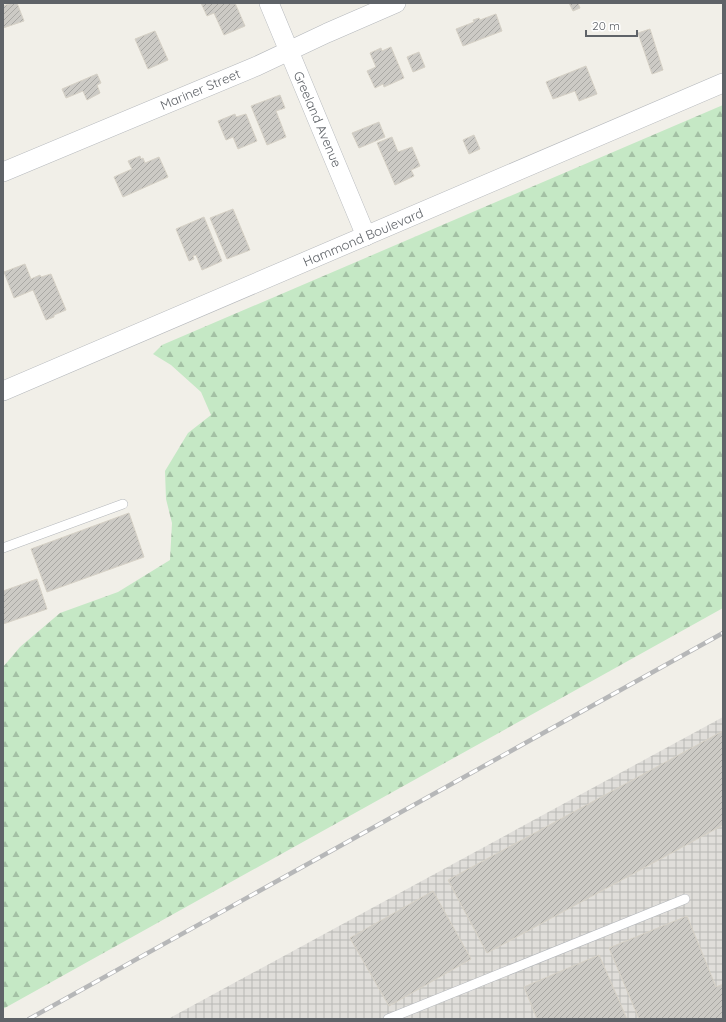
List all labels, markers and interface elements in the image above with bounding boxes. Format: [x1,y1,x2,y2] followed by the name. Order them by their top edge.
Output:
[586,12,637,38] scale bar
[592,18,620,33] text: 20 m
[158,65,242,113] street label: Mariner Street
[291,69,345,169] street label: Greeland Avenue
[301,204,425,270] street label: Hammond Boulevard

